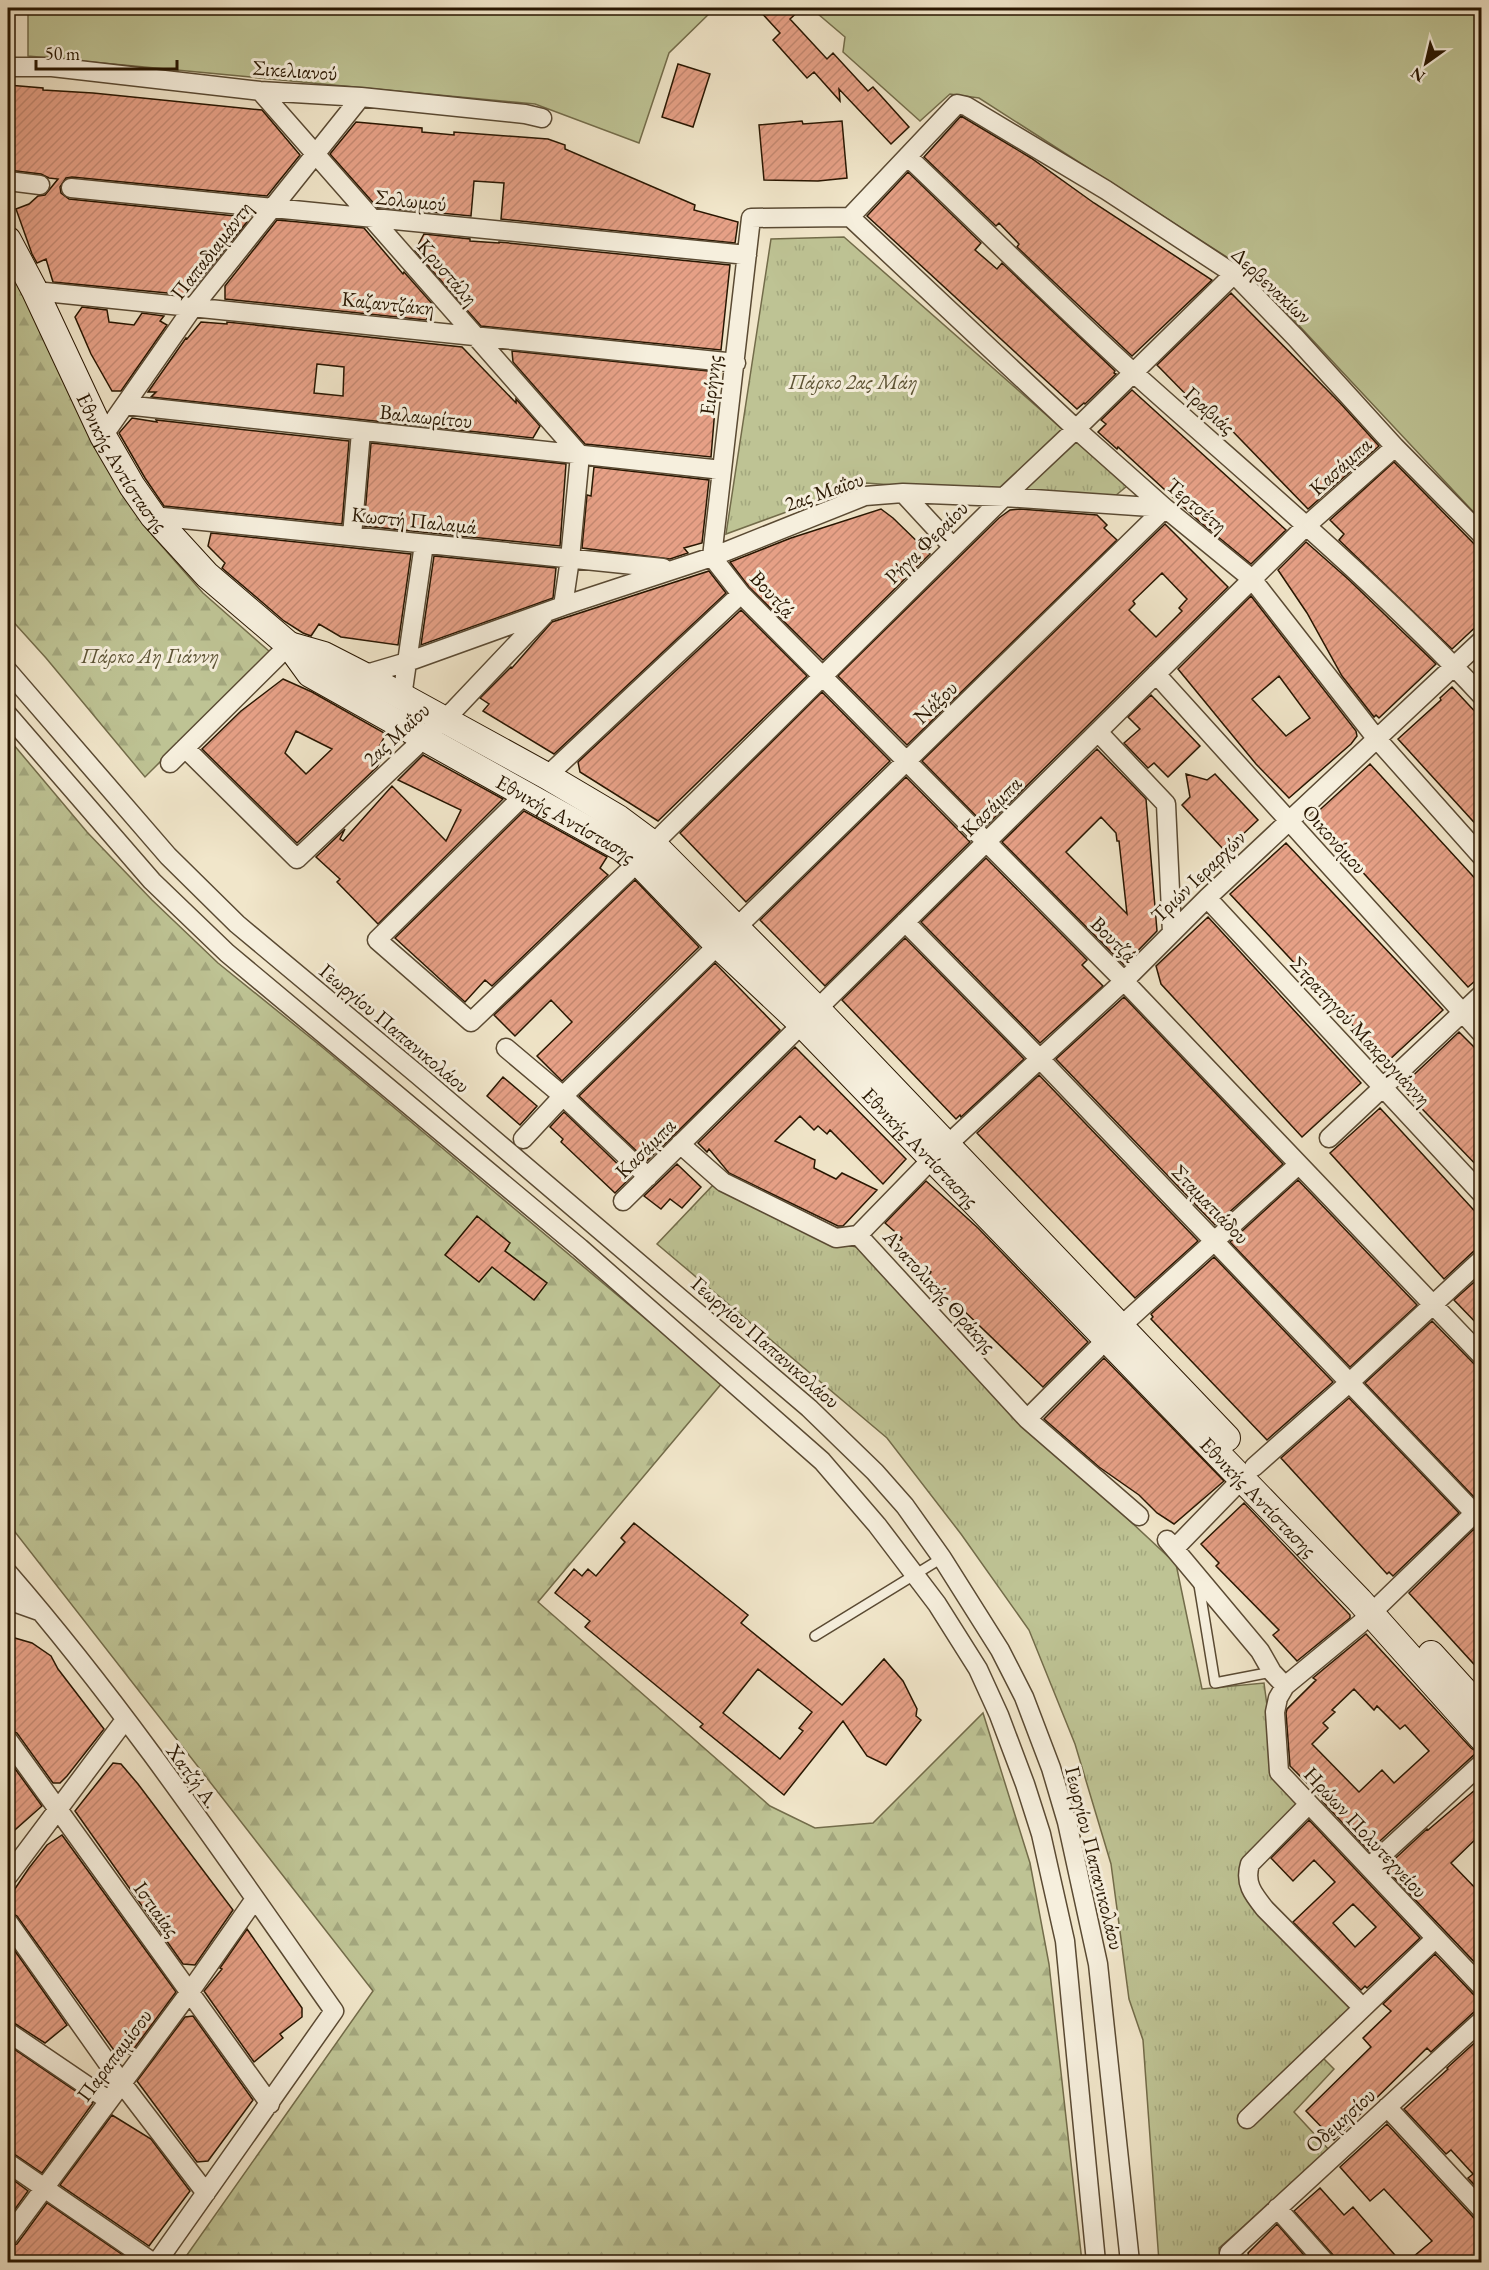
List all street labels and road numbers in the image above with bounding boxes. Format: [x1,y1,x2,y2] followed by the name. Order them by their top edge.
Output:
[252,54,338,86] street label: Σικελιανού
[374,183,448,217] street label: Σολωμού
[164,195,258,305] street label: Παπαδιαμάντη
[412,233,484,311] street label: Κρυστάλη
[1226,241,1318,329] street label: Δερβενακίων
[340,285,436,321] street label: Καζαντζάκη
[693,353,727,417] street label: Ειρήνης
[1179,380,1241,440] street label: Γραβιάς
[71,388,174,537] street label: Εθνικής Αντίστασης
[378,398,474,434] street label: Βαλαωρίτου
[1303,431,1377,501] street label: Κασάμπα
[781,465,867,517] street label: 2ας Μαΐου
[1161,471,1233,539] street label: Τερτσέτη
[878,494,974,590] street label: Ρήγα Φεραίου
[350,500,478,540] street label: Κωστή Παλαμά
[744,565,802,624] street label: Βουτζά
[907,674,963,730] street label: Νάξου
[357,696,435,772] street label: 2ας Μαΐου
[491,767,642,869] street label: Εθνικής Αντίστασης
[955,770,1027,842] street label: Κασάμπα
[1297,798,1373,880] street label: Οικονόμου
[1145,824,1251,928] street label: Τριών Ιεραρχών
[1085,910,1143,968] street label: Βουτζά
[1285,950,1437,1112] street label: Στρατηγού Μακρυγιάννη
[314,957,476,1099] street label: Γεωργίου Παπανικολάου
[857,1081,985,1213] street label: Εθνικής Αντίστασης
[609,1112,681,1184] street label: Κασάμπα
[1166,1158,1256,1250] street label: Σταματιάδου
[877,1223,1002,1358] street label: Ανατολικής Θράκης
[686,1270,846,1414] street label: Γεωργίου Παπανικολάου
[1194,1431,1323,1562] street label: Εθνικής Αντίστασης
[160,1738,225,1814] street label: Χατζή Α.
[1298,1761,1434,1903] street label: Ηρώων Πολυτεχνείου
[1059,1763,1131,1953] street label: Γεωργίου Παπανικολάου
[128,1876,186,1942] street label: Ιστιαίας
[70,2003,158,2107] street label: Παραπαμίσου
[1299,2081,1381,2159] street label: Οδεμησίου

